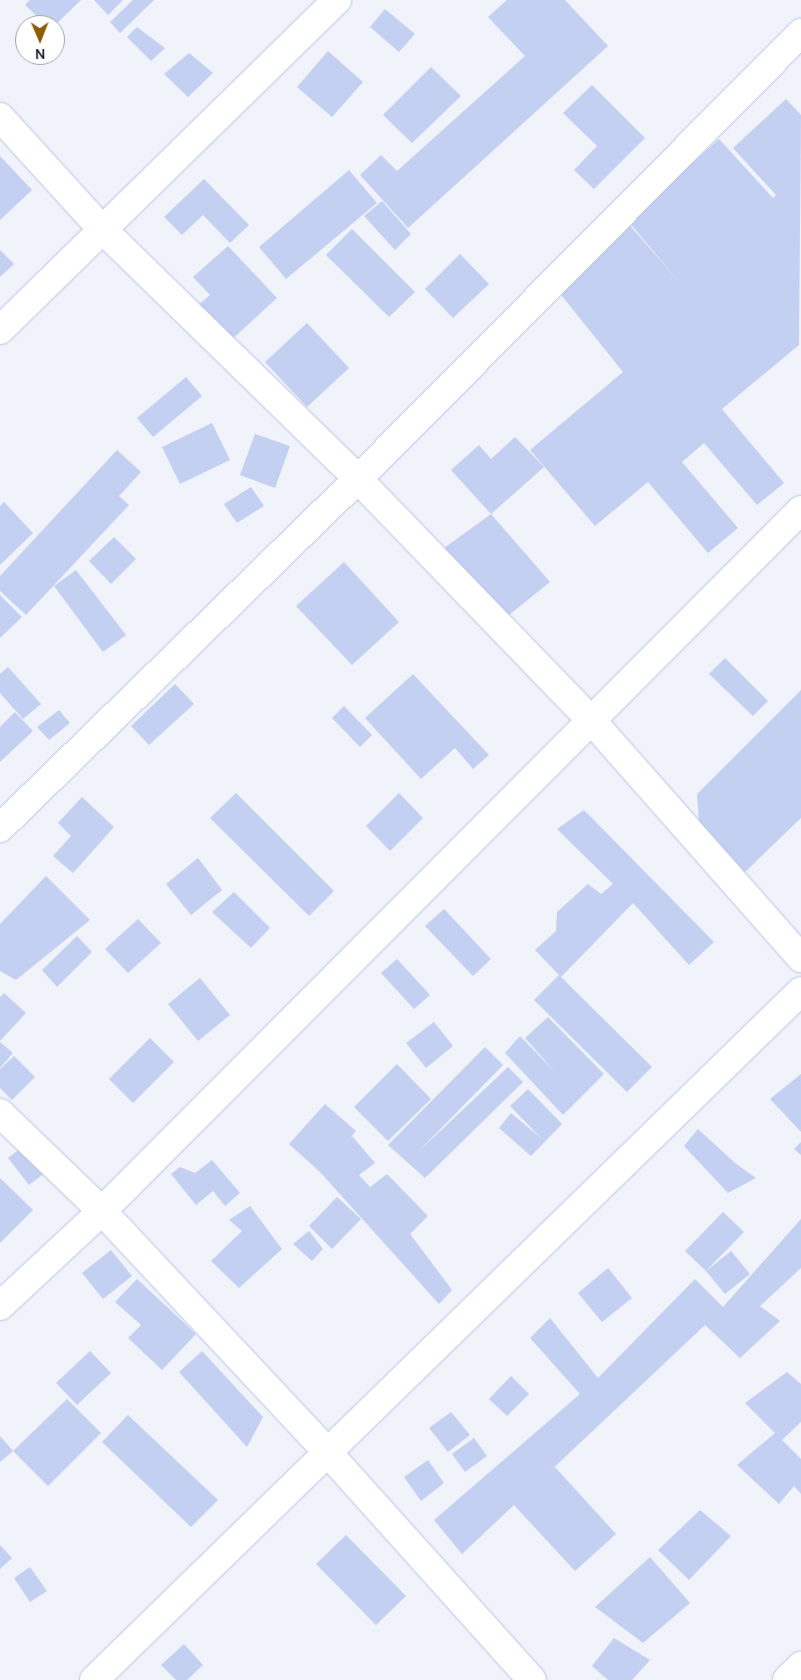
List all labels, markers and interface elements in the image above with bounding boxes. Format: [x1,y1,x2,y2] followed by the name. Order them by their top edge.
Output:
[15,15,65,65] north arrow
[35,45,45,64] text: N

